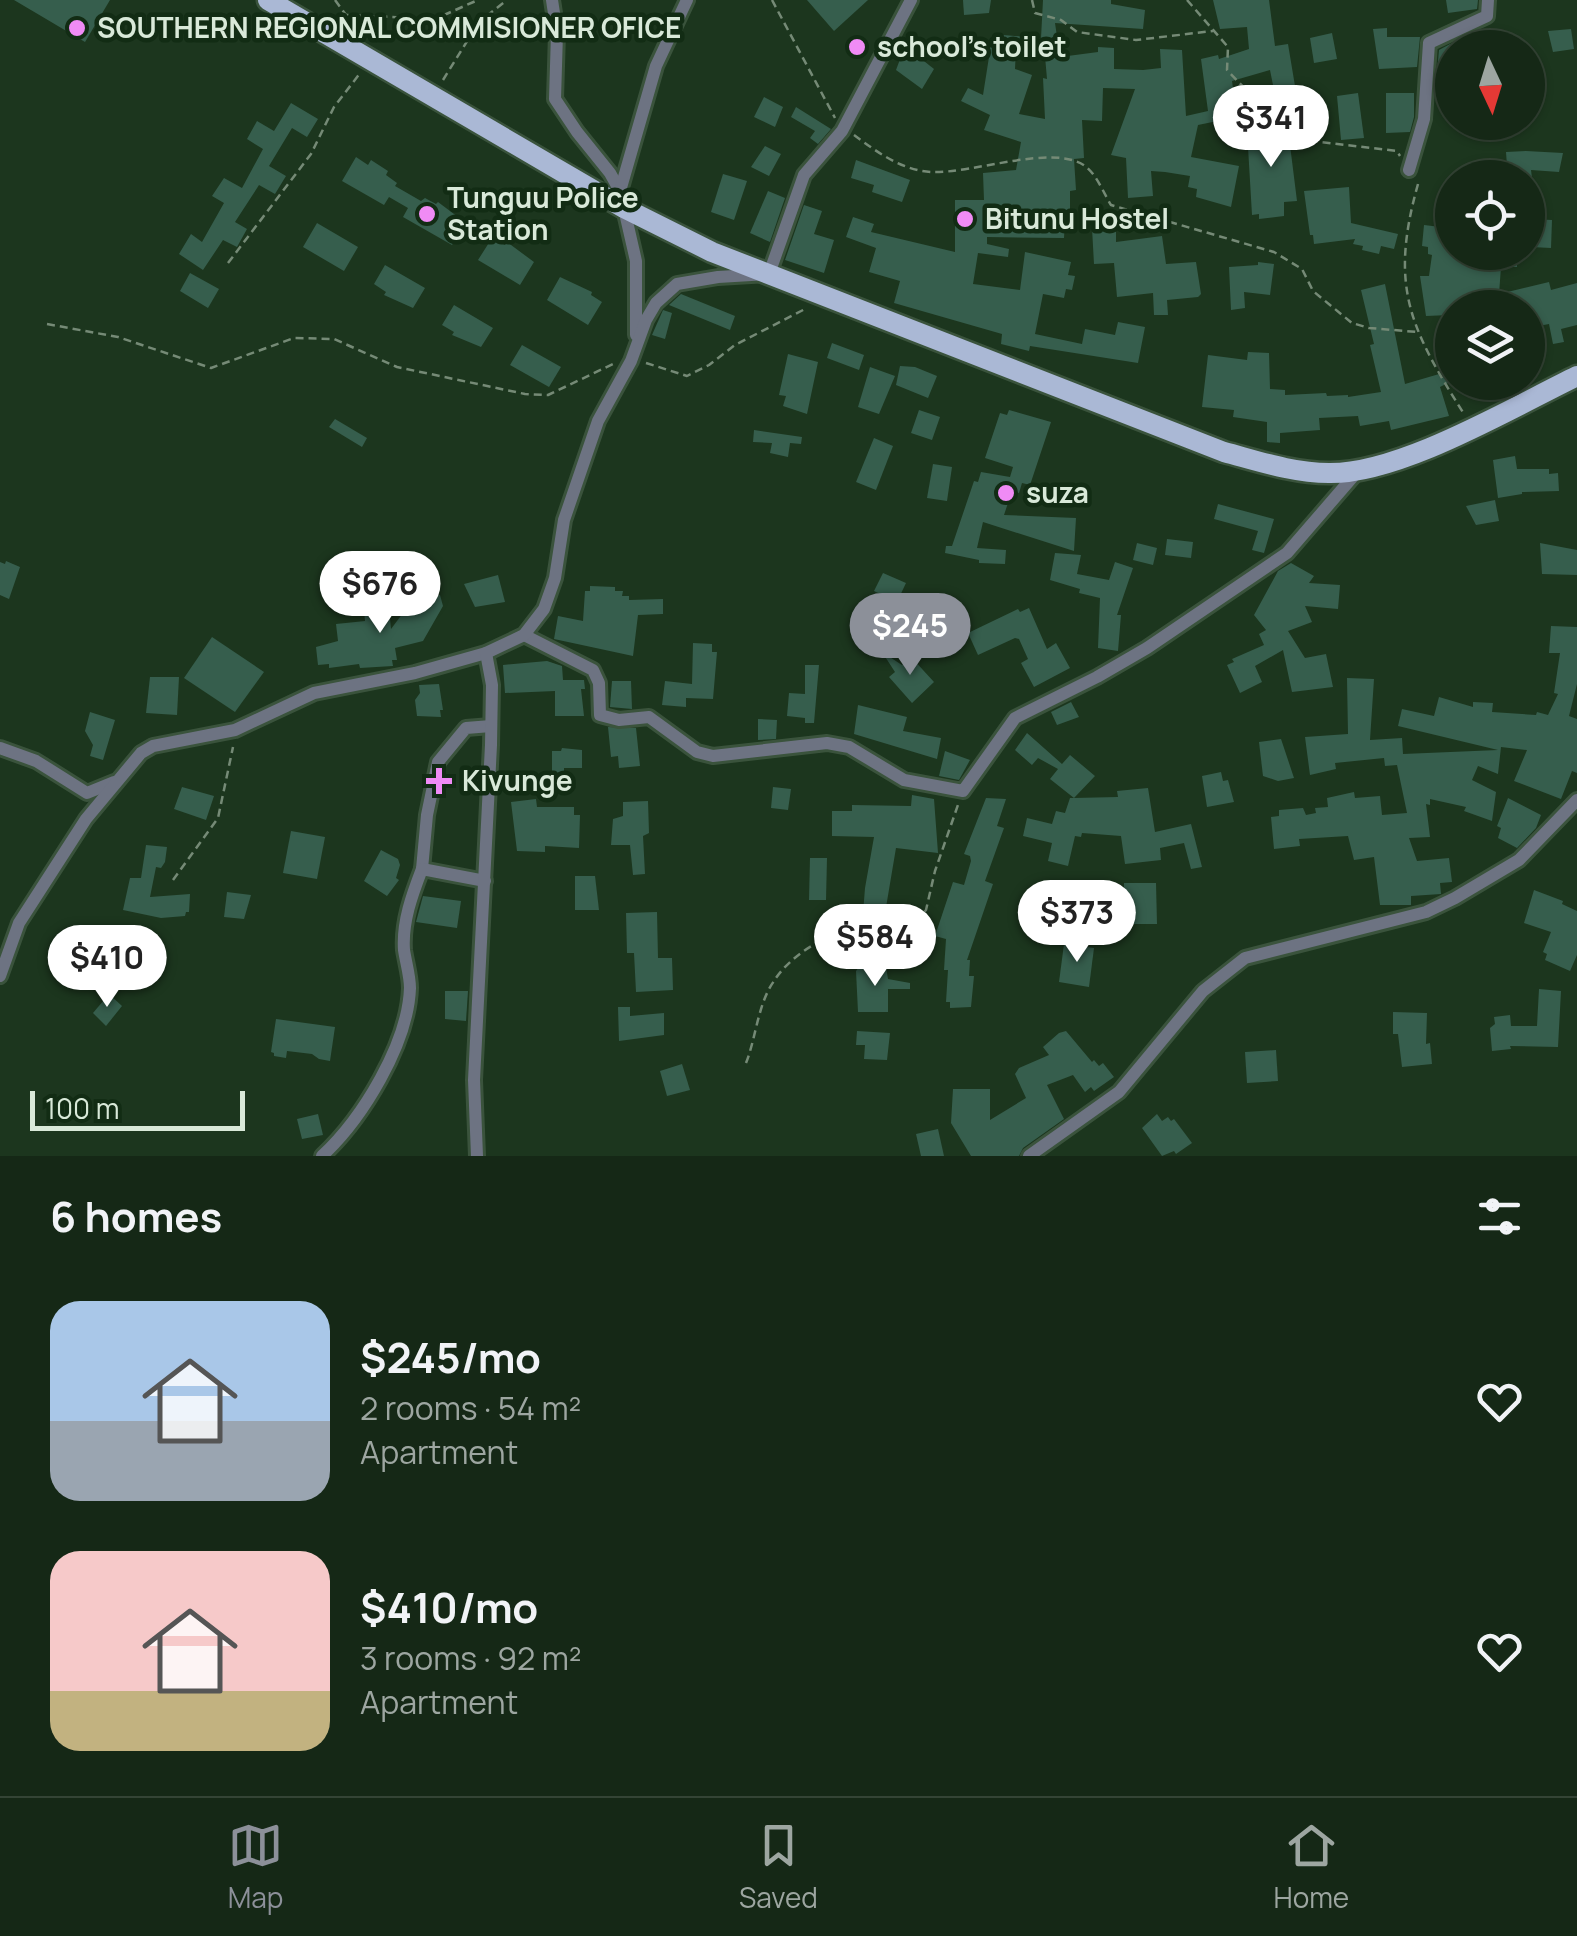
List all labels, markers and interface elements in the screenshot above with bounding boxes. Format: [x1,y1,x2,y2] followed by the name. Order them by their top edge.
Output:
[97,8,681,46] place label: SOUTHERN REGIONAL COMMISIONER OFICE
[66,17,88,39] marker: SOUTHERN REGIONAL COMMISIONER OFICE
[877,27,1067,65] place label: school's toilet
[1435,30,1545,140] north arrow
[1435,30,1545,400] map controls
[846,36,868,58] marker: school's toilet
[1212,85,1330,170] pin: $341
[1235,95,1307,139] text: $341
[1435,160,1545,270] button: locate
[447,178,639,248] place label: Tunguu Police Station
[985,199,1169,237] place label: Bitunu Hostel
[416,203,438,225] marker: Tunguu Police Station
[954,208,976,230] marker: Bitunu Hostel
[1435,290,1545,400] button: layers
[1026,473,1089,511] place label: suza
[995,482,1017,504] marker: suza
[321,551,439,636] pin: $676
[342,561,418,605] text: $676
[851,593,969,678] pin: $245
[872,603,948,647] text: $245
[462,761,573,799] place label: Kivunge
[426,768,452,794] marker: Kivunge
[1018,880,1136,965] pin: $373
[1040,890,1114,934] text: $373
[816,904,934,989] pin: $584
[836,914,914,958] text: $584
[48,925,166,1010] pin: $410
[70,935,144,979] text: $410
[30,1086,245,1130] scale bar
[45,1089,119,1127] text: 100 m
[50,1187,222,1245] text: 6 homes
[1472,1189,1527,1244] icon: filters
[360,1328,541,1386] text: $245/mo
[130,1341,250,1461] icon: home
[1472,1374,1527,1429] icon: heart
[360,1386,581,1430] text: 2 rooms · 54 m²
[360,1430,518,1474] text: Apartment
[360,1578,538,1636] text: $410/mo
[130,1591,250,1711] icon: home
[1472,1624,1527,1679] icon: heart
[360,1636,582,1680] text: 3 rooms · 92 m²
[360,1680,518,1724] text: Apartment
[228,1818,283,1916] tab: Map
[739,1818,818,1916] tab: Saved
[1273,1818,1349,1916] tab: Home

